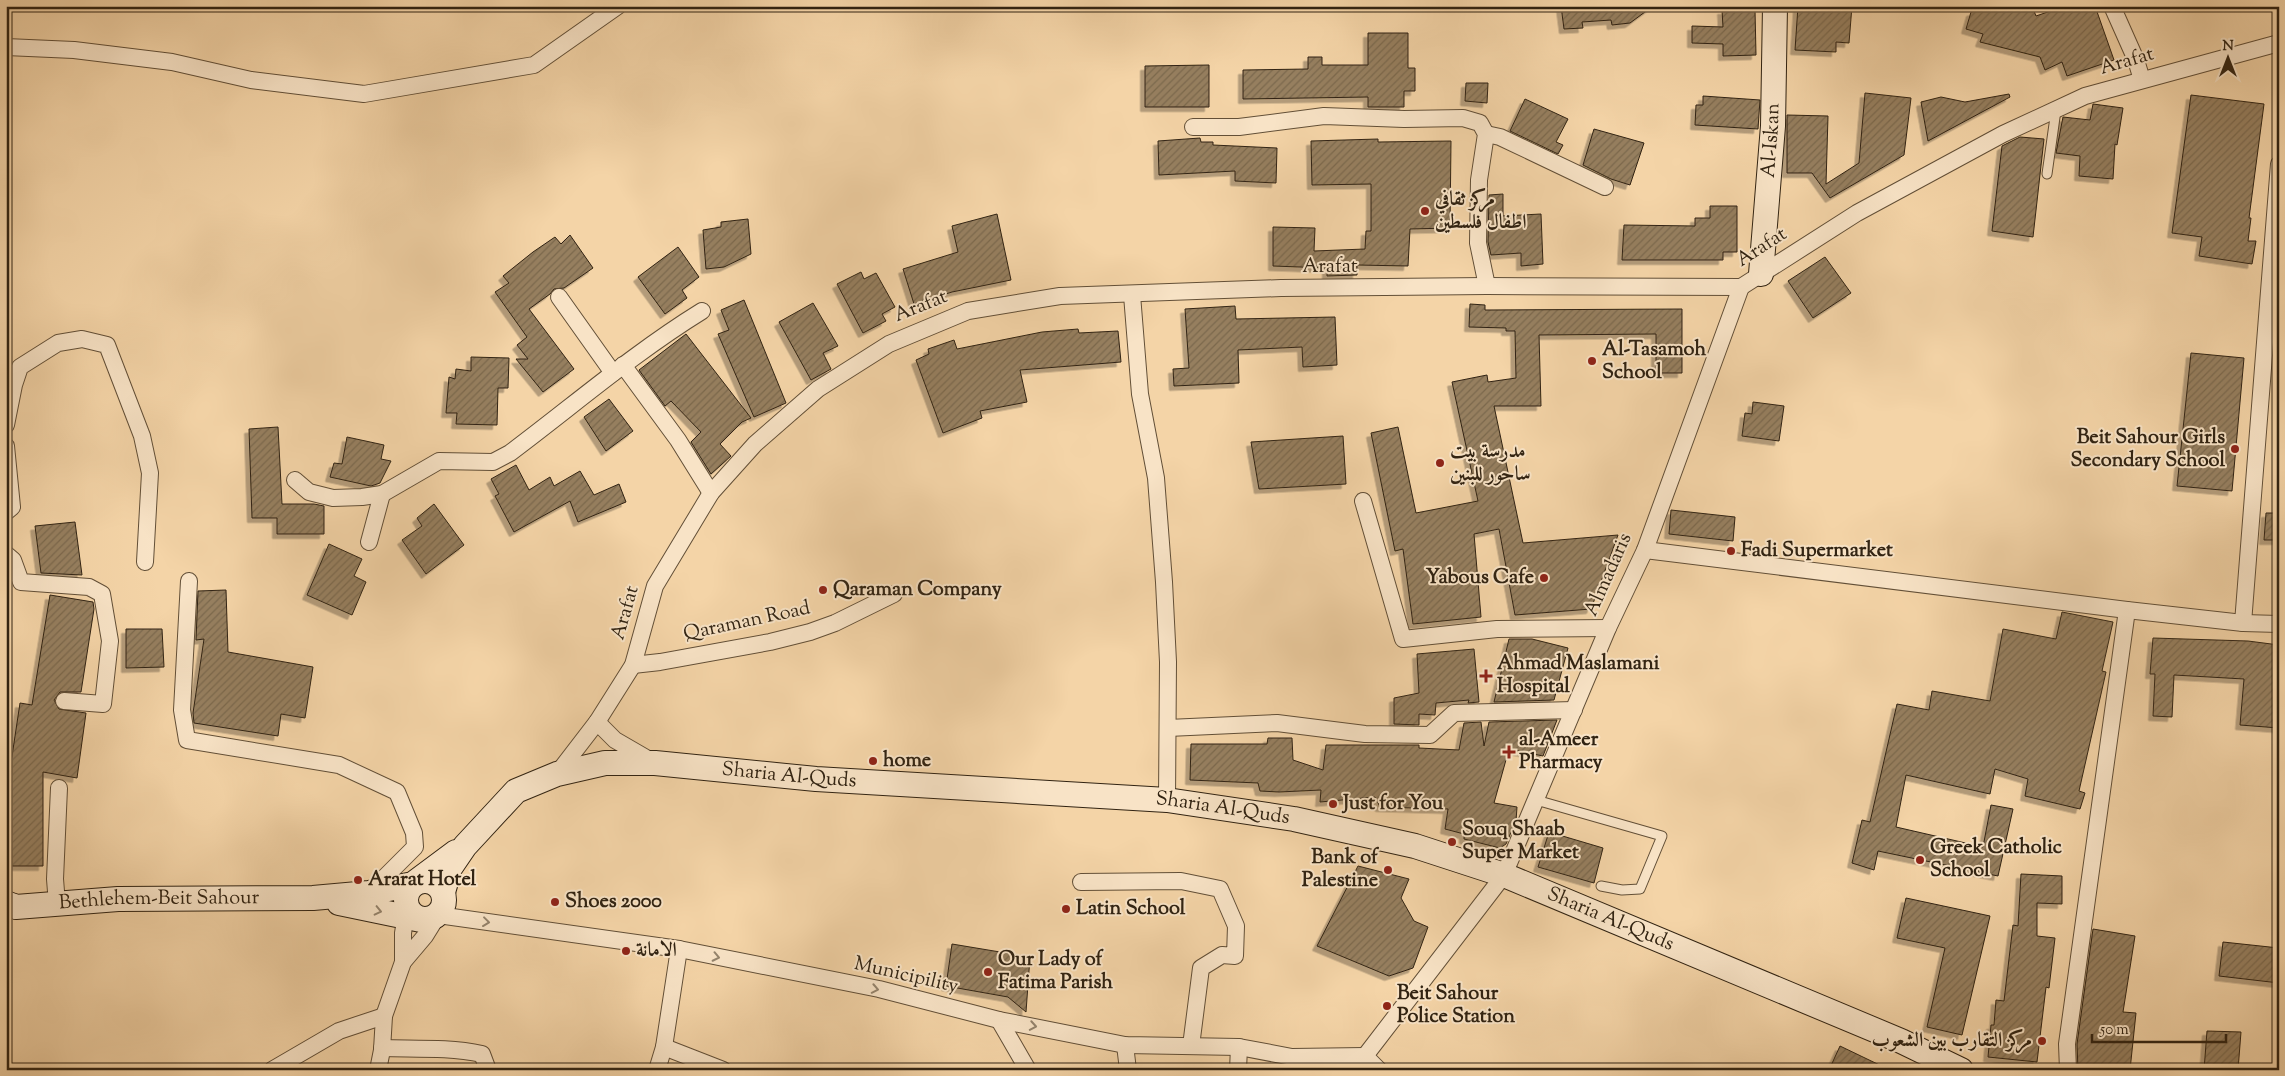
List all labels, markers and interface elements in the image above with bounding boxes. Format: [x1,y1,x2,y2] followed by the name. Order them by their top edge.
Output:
[2202,32,2252,82] north arrow
[2222,37,2234,57] text: N
[2096,40,2158,84] street label: Arafat
[1754,103,1788,179] street label: Al-Iskan
[1434,186,1527,238] place label: مركز ثقافي اطفال فلسطين
[1419,205,1431,217] marker: مركز ثقافي اطفال فلسطين
[1731,221,1793,275] street label: Arafat
[1302,253,1358,282] street label: Arafat
[890,283,952,331] street label: Arafat
[1602,336,1706,388] place label: Al-Tasamoh School
[1586,355,1598,367] marker: Al-Tasamoh School
[2070,424,2225,476] place label: Beit Sahour Girls Secondary School
[1450,438,1531,490] place label: مدرسة بيت ساحور للبنين
[2229,443,2241,455] marker: Beit Sahour Girls Secondary School
[1434,457,1446,469] marker: مدرسة بيت ساحور للبنين
[1578,529,1640,621] street label: Almadaris
[1741,537,1893,566] place label: Fadi Supermarket
[1725,545,1737,557] marker: Fadi Supermarket
[1426,564,1534,593] place label: Yabous Cafe
[1538,572,1550,584] marker: Yabous Cafe
[833,576,1002,605] place label: Qaraman Company
[604,582,648,644] street label: Arafat
[817,584,829,596] marker: Qaraman Company
[681,594,813,650] street label: Qaraman Road
[1497,650,1660,702] place label: Ahmad Maslamani Hospital
[1479,669,1493,683] marker: Ahmad Maslamani Hospital
[1519,726,1602,778] place label: al-Ameer Pharmacy
[1503,746,1515,758] marker: al-Ameer Pharmacy
[883,747,931,776] place label: home
[720,755,857,796] street label: Sharia Al-Quds
[867,755,879,767] marker: home
[1155,785,1292,833] street label: Sharia Al-Quds
[1341,790,1444,819] place label: Just for You
[1327,798,1339,810] marker: Just for You
[1462,816,1579,868] place label: Souq Shaab Super Market
[1930,834,2062,886] place label: Greek Catholic School
[1446,836,1458,848] marker: Souq Shaab Super Market
[1302,844,1380,896] place label: Bank of Palestine
[1914,854,1926,866] marker: Greek Catholic School
[1382,864,1394,876] marker: Bank of Palestine
[368,866,477,895] place label: Ararat Hotel
[352,874,364,886] marker: Ararat Hotel
[1542,880,1679,959] street label: Sharia Al-Quds
[58,884,260,918] street label: Bethlehem-Beit Sahour
[565,888,662,917] place label: Shoes 2000
[1076,895,1186,924] place label: Latin School
[549,896,561,908] marker: Shoes 2000
[1060,903,1072,915] marker: Latin School
[373,905,382,916] one-way arrow
[482,916,490,926] one-way arrow
[636,937,677,966] place label: الامانة
[620,945,632,957] marker: الامانة
[998,946,1113,998] place label: Our Lady of Fatima Parish
[851,950,961,1002] street label: Municipility
[711,951,720,961] one-way arrow
[982,966,994,978] marker: Our Lady of Fatima Parish
[1397,980,1515,1032] place label: Beit Sahour Police Station
[871,983,880,994] one-way arrow
[1381,1000,1393,1012] marker: Beit Sahour Police Station
[2092,1011,2226,1043] scale bar
[2099,1020,2129,1041] text: 50 m
[1029,1021,1038,1031] one-way arrow
[1872,1027,2032,1056] place label: مركز التقارب بين الشعوب
[2036,1035,2048,1047] marker: مركز التقارب بين الشعوب

